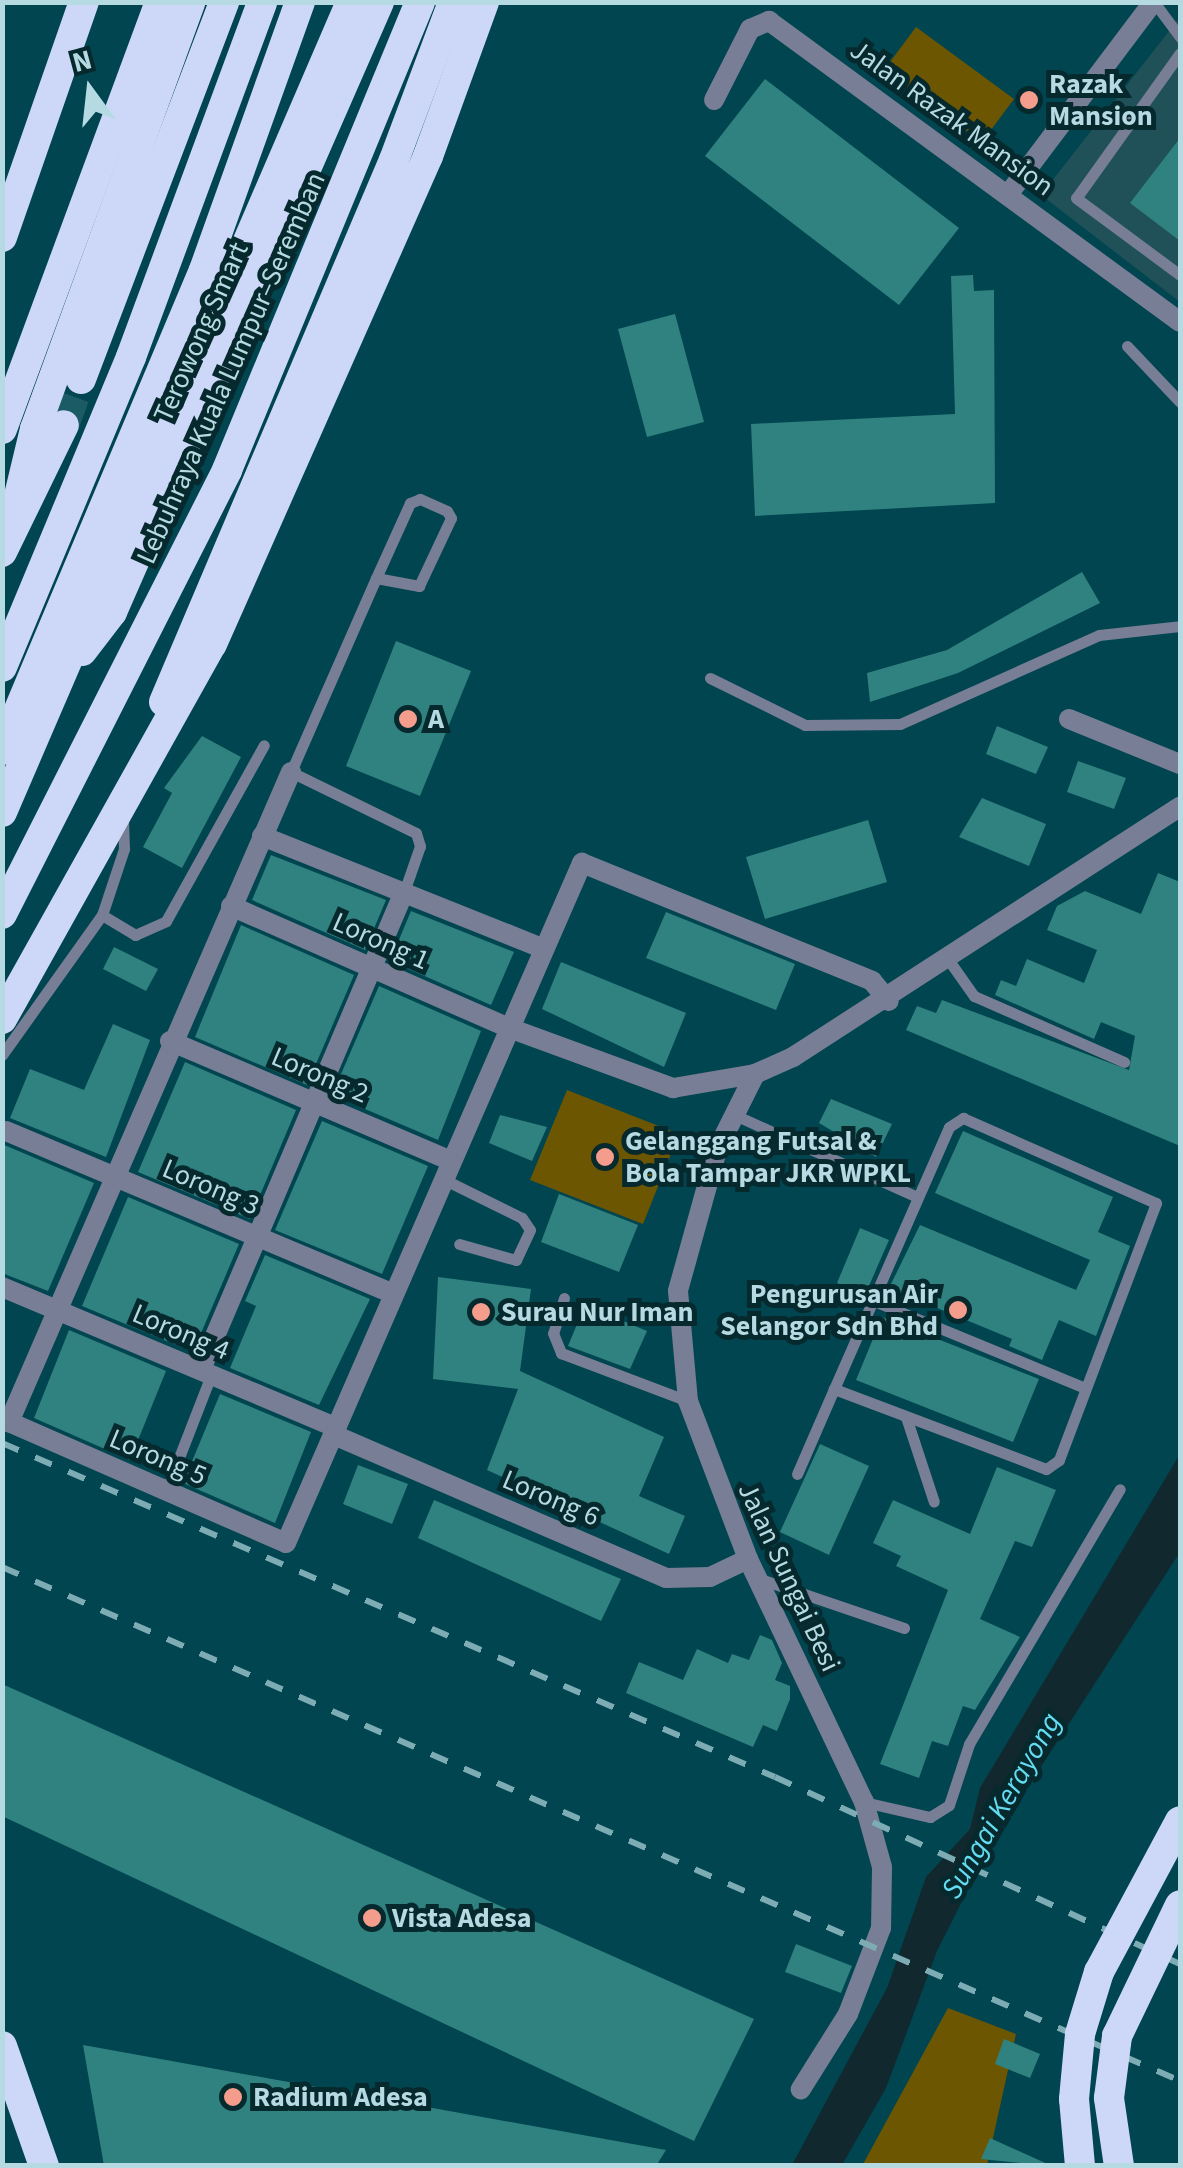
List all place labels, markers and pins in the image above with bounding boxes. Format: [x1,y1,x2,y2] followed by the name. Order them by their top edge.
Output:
[1049,67,1153,133] place label: Razak Mansion
[1018,89,1040,111] marker: Razak Mansion
[428,702,444,736] place label: A
[397,708,419,730] marker: A
[625,1124,911,1190] place label: Gelanggang Futsal & Bola Tampar JKR WPKL
[594,1146,616,1168] marker: Gelanggang Futsal & Bola Tampar JKR WPKL
[720,1277,938,1343] place label: Pengurusan Air Selangor Sdn Bhd
[501,1295,694,1329] place label: Surau Nur Iman
[947,1299,969,1321] marker: Pengurusan Air Selangor Sdn Bhd
[470,1301,492,1323] marker: Surau Nur Iman
[392,1901,531,1935] place label: Vista Adesa
[361,1907,383,1929] marker: Vista Adesa
[253,2080,428,2114] place label: Radium Adesa
[222,2086,244,2108] marker: Radium Adesa

